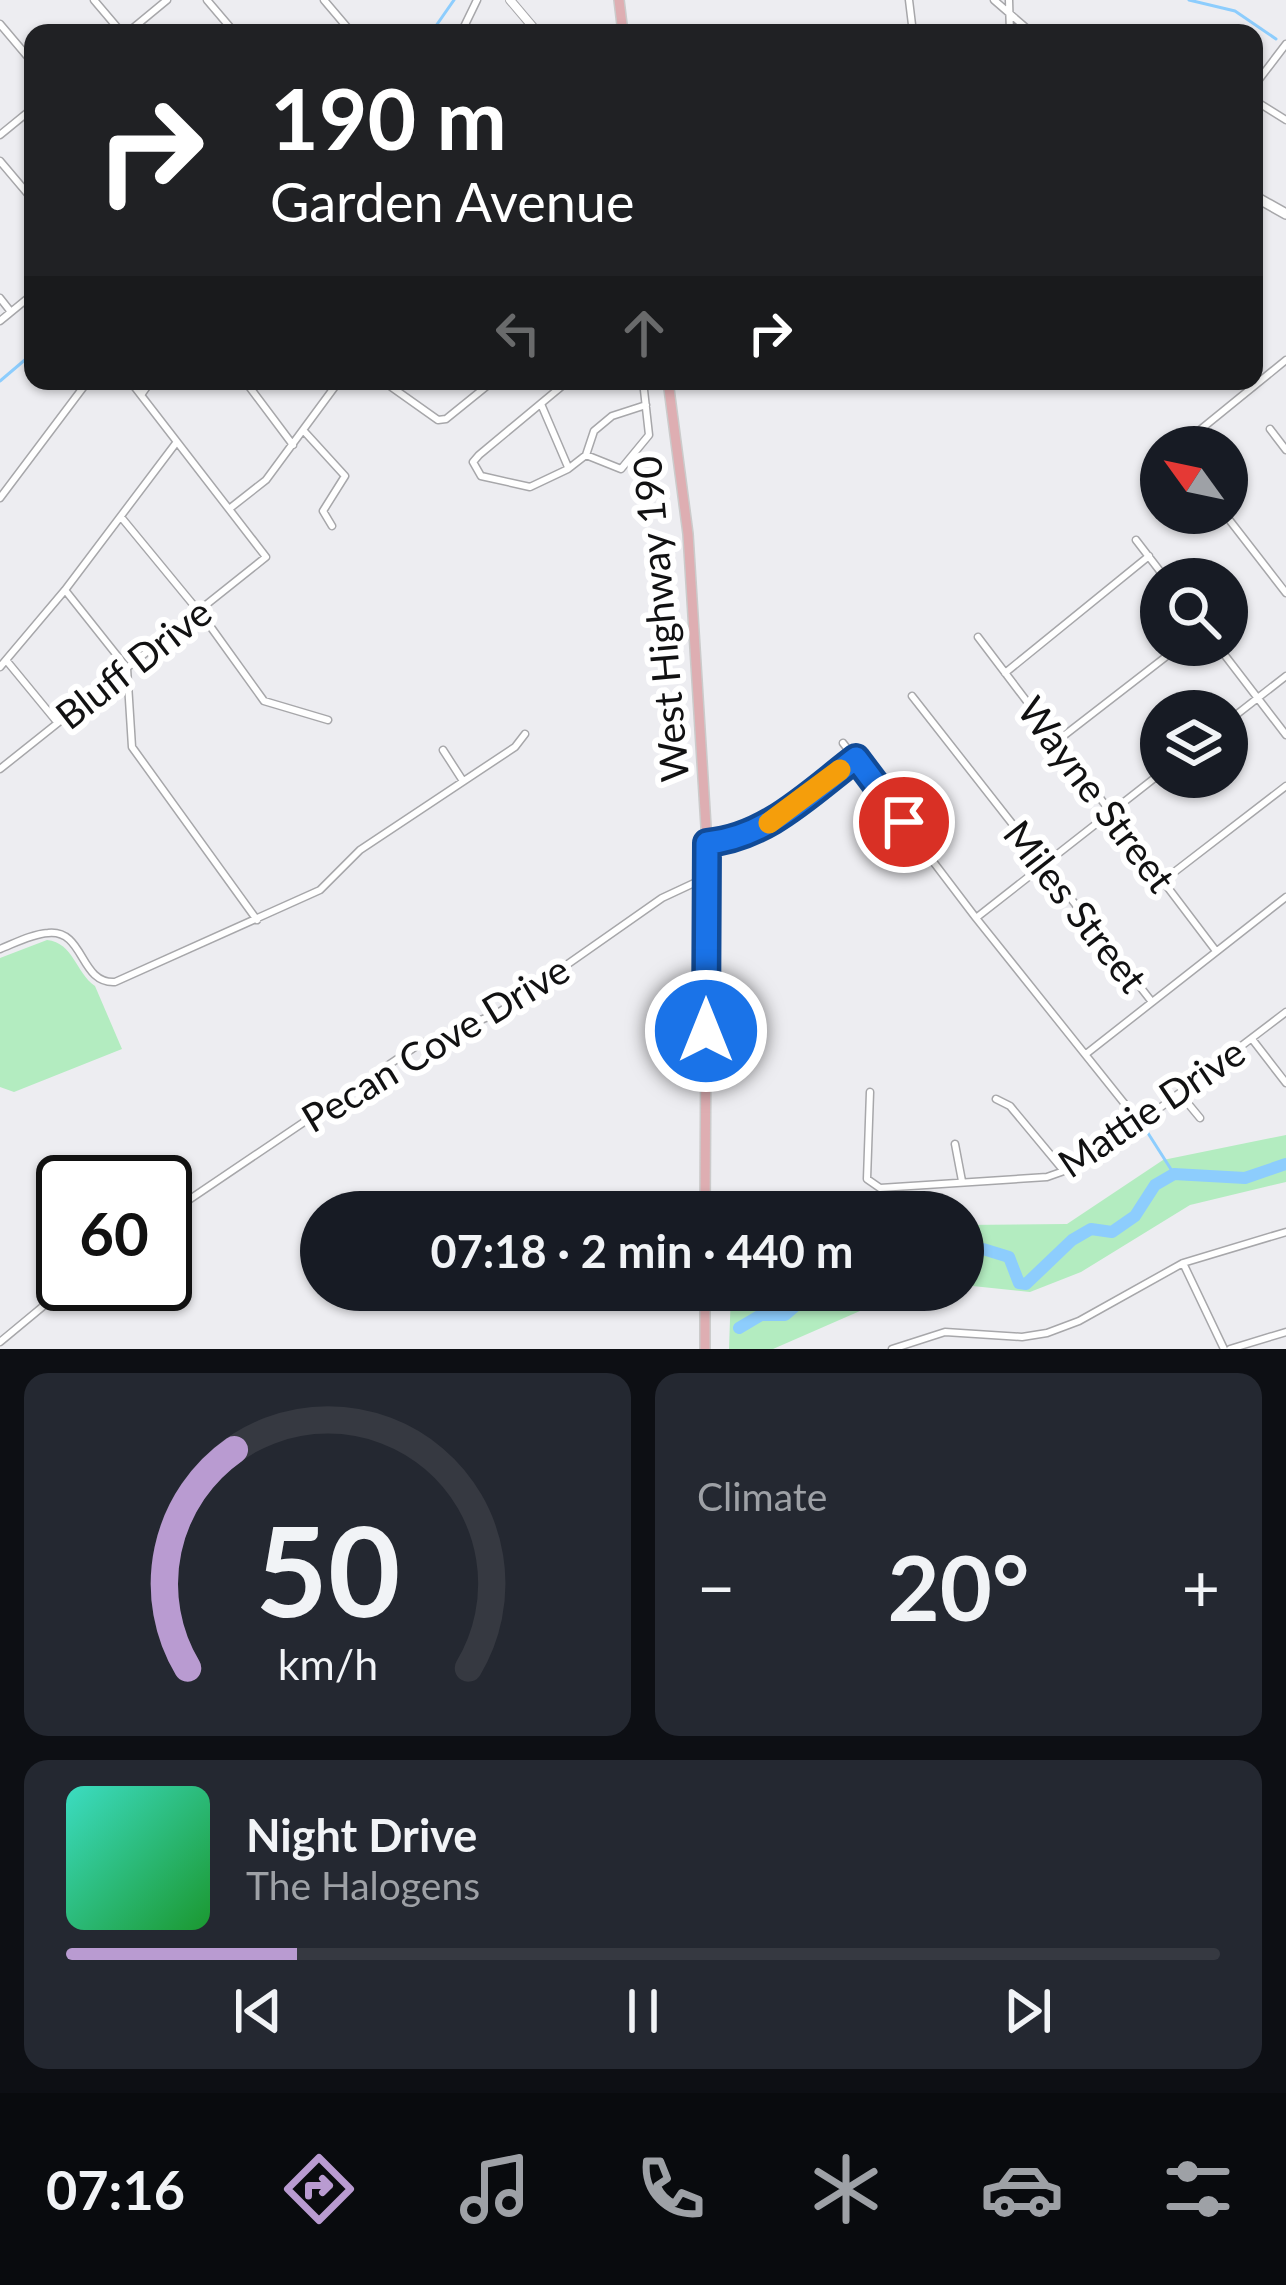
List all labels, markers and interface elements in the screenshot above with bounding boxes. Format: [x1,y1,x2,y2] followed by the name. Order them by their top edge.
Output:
[270,67,507,168] text: 190 m
[72,72,228,228] icon: right
[270,169,634,234] text: Garden Avenue
[485,300,551,366] icon: left
[611,300,677,366] icon: ahead
[737,300,803,366] icon: right
[1140,426,1248,534] north arrow
[1140,426,1248,798] map controls
[623,454,697,784] street label: West Highway 190
[1140,558,1248,666] button: search
[46,588,220,738] street label: Bluff Drive
[1009,687,1185,901] street label: Wayne Street
[1140,690,1248,798] button: layers
[853,771,955,873] pin
[871,789,937,855] icon: arrive
[995,811,1157,1001] street label: Miles Street
[293,945,577,1141] street label: Pecan Cove Drive
[643,968,769,1094] position arrow
[1049,1028,1253,1186] street label: Mattie Drive
[36,1155,192,1311] speed limit sign: 60
[431,1224,853,1278] text: 07:18 · 2 min · 440 m
[697,1473,827,1519] text: Climate
[255,1494,400,1644] text: 50
[888,1532,1029,1640] text: 20°
[697,1547,735,1626] text: −
[1182,1547,1220,1626] text: +
[277,1637,378,1688] text: km/h
[246,1808,477,1862] text: Night Drive
[246,1862,480,1908] text: The Halogens
[225,1978,291,2044] icon: previous
[610,1978,676,2044] icon: pause
[995,1978,1061,2044] icon: next
[277,2147,361,2231] icon: directions
[453,2147,537,2231] icon: music
[629,2147,713,2231] icon: phone
[804,2147,888,2231] icon: climate
[980,2147,1064,2231] icon: car
[1156,2147,1240,2231] icon: filters
[46,2157,185,2222] text: 07:16

